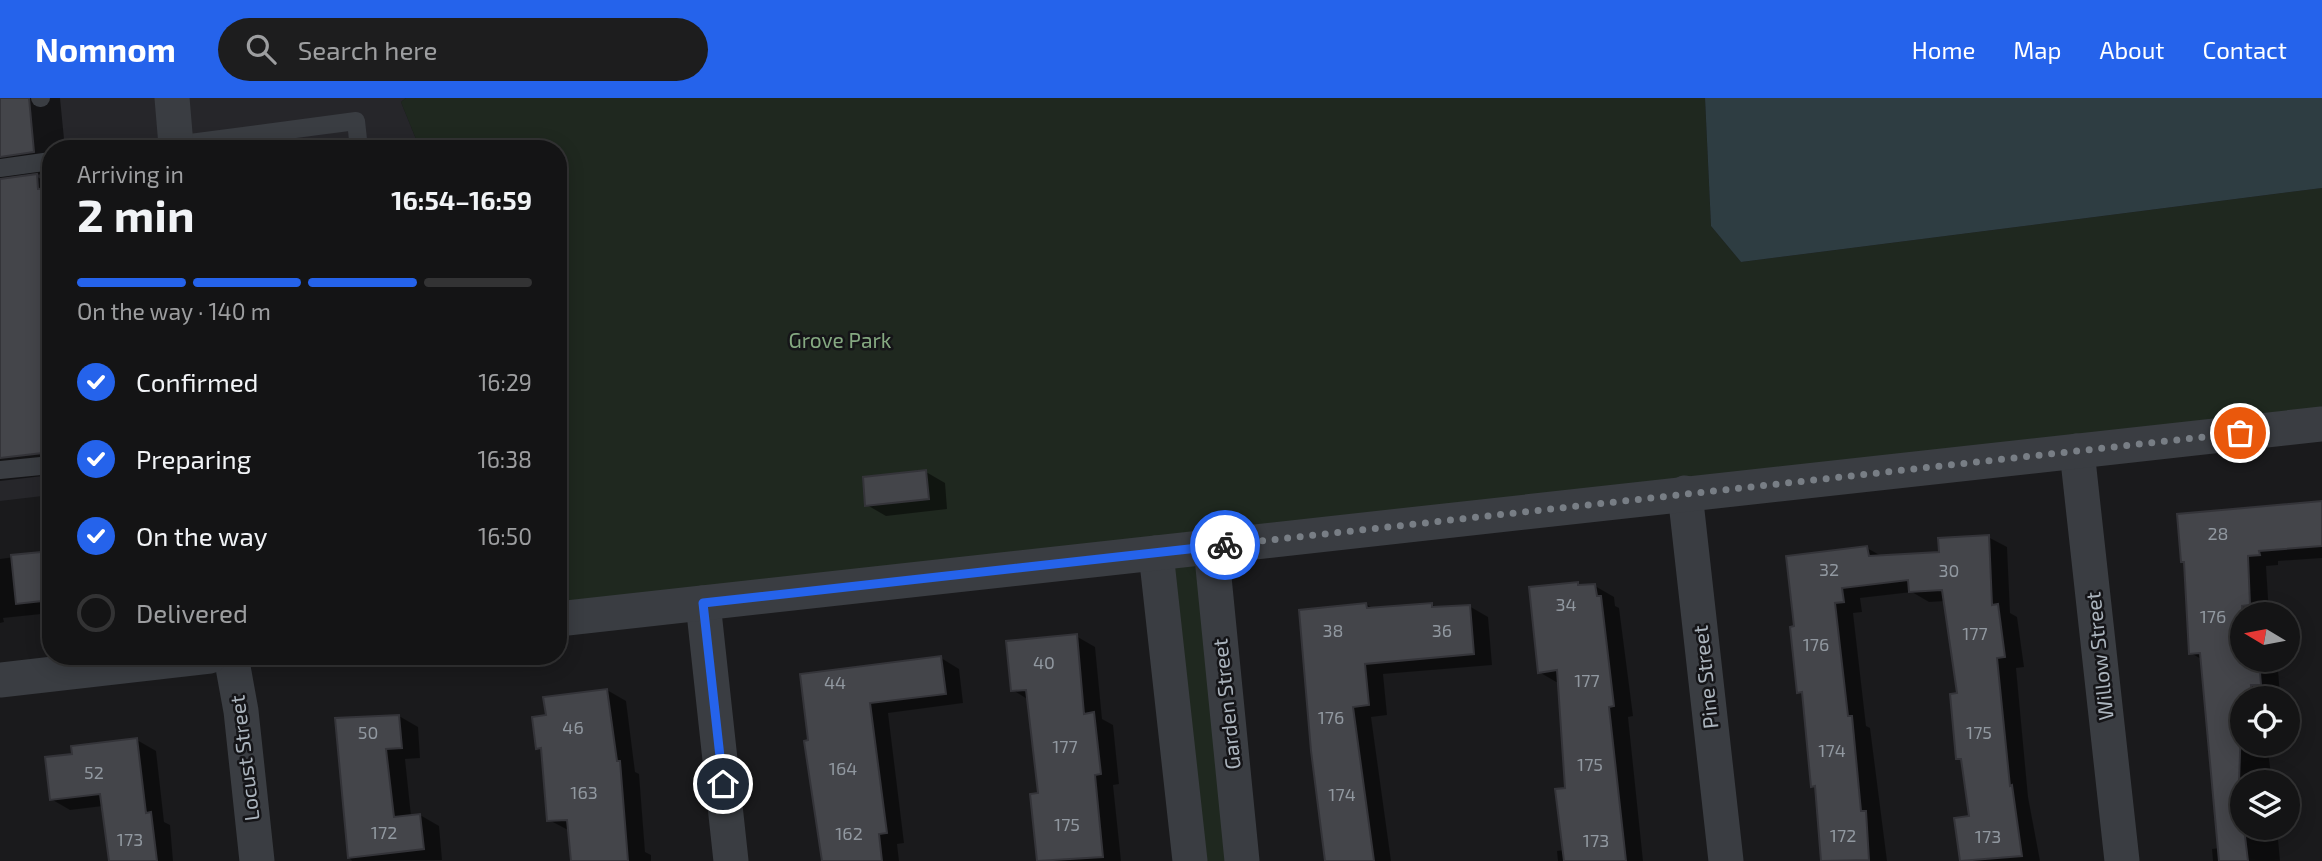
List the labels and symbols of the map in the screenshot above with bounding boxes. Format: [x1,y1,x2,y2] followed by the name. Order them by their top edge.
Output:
[788,327,892,352] park label: Grove Park
[2210,403,2270,463] pin
[1190,510,1260,580] courier
[2207,522,2229,544] house number: 28
[1819,558,1839,580] house number: 32
[1939,559,1959,581] house number: 30
[2079,591,2118,722] street label: Willow Street
[1555,593,1577,615] house number: 34
[2230,602,2300,672] north arrow
[2200,605,2226,627] house number: 176
[1323,619,1343,641] house number: 38
[1432,619,1452,641] house number: 36
[1962,622,1988,644] house number: 177
[1687,624,1722,730] street label: Pine Street
[1803,633,1829,655] house number: 176
[1206,637,1245,771] street label: Garden Street
[1033,651,1055,673] house number: 40
[1574,669,1600,691] house number: 177
[824,671,846,693] house number: 44
[223,694,264,823] street label: Locust Street
[1318,706,1344,728] house number: 176
[562,716,584,738] house number: 46
[358,721,378,743] house number: 50
[1966,721,1992,743] house number: 175
[1052,735,1078,757] house number: 177
[1818,739,1846,761] house number: 174
[1577,753,1603,775] house number: 175
[693,754,753,814] pin
[829,757,857,779] house number: 164
[84,761,104,783] house number: 52
[570,781,598,803] house number: 163
[1328,783,1356,805] house number: 174
[1054,813,1080,835] house number: 175
[371,821,397,843] house number: 172
[835,822,863,844] house number: 162
[1830,824,1856,846] house number: 172
[1975,825,2001,847] house number: 173
[117,828,143,850] house number: 173
[1583,829,1609,851] house number: 173

